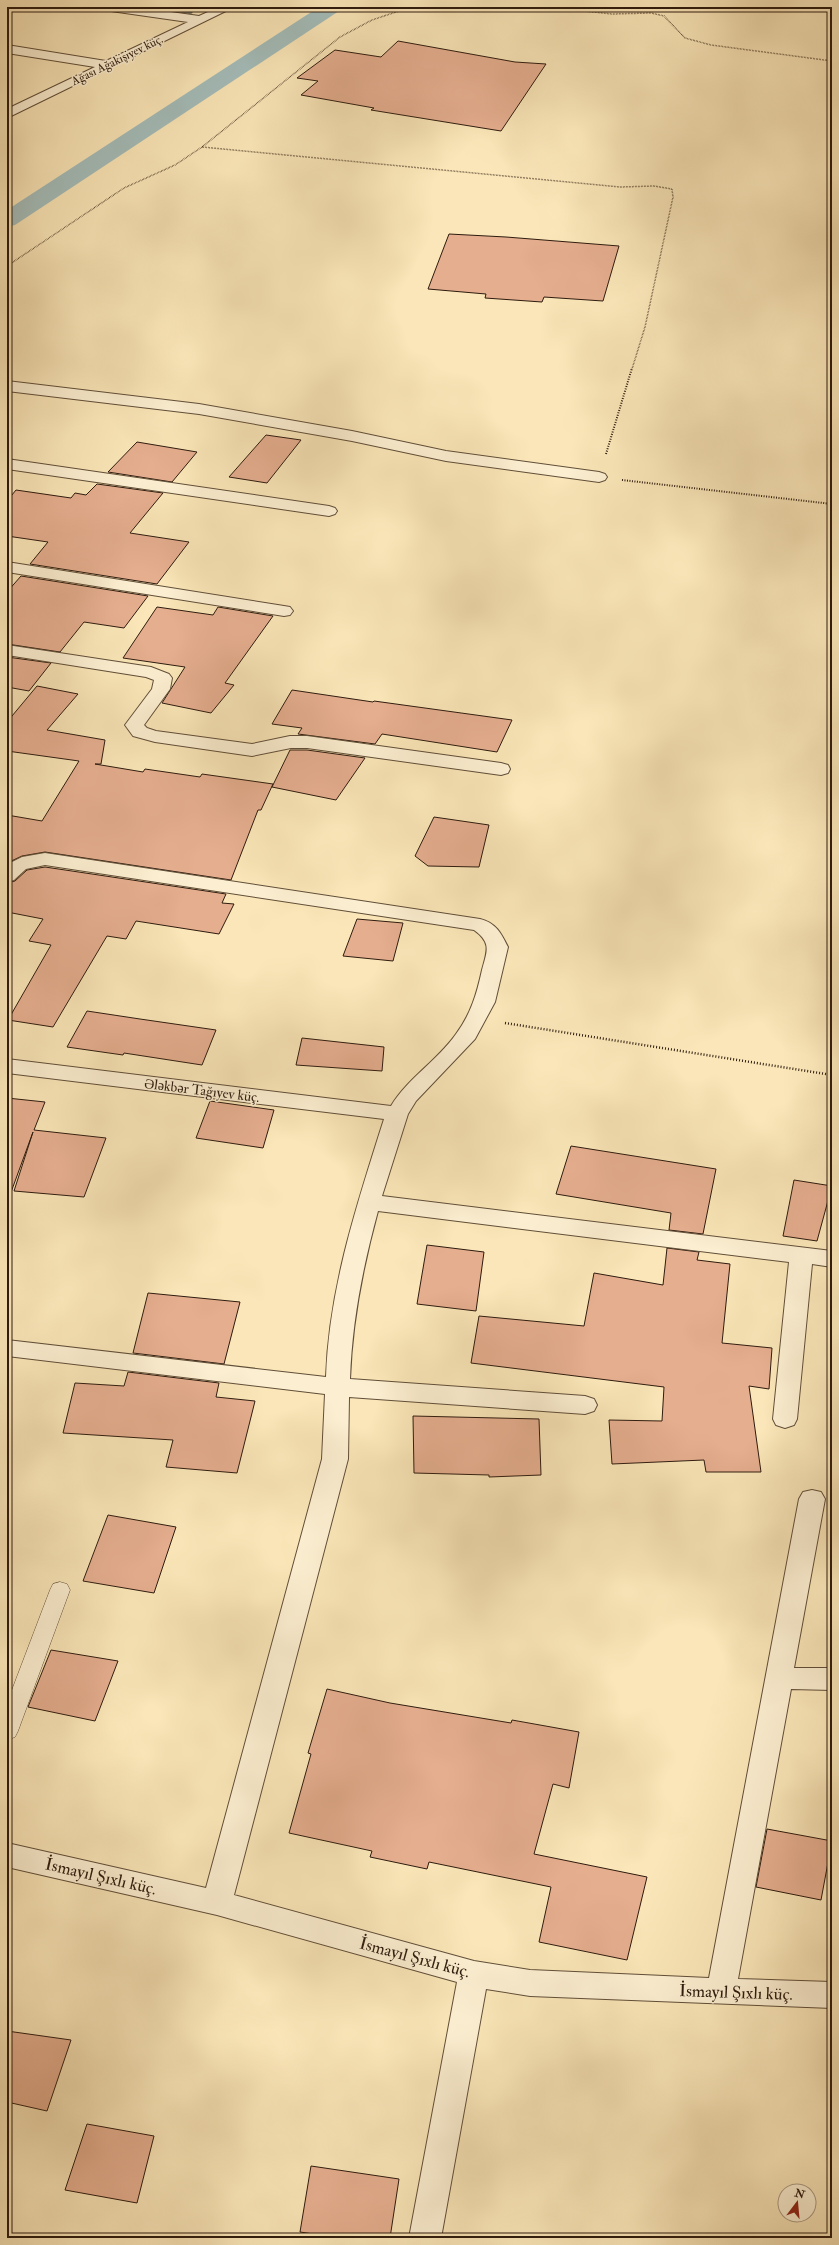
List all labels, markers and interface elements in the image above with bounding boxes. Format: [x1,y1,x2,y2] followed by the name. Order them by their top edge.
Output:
[68,32,165,90] street label: Ağası Ağakişiyev küç.
[143,1075,261,1107] street label: Ələkbər Tağıyev küç.
[43,1853,159,1900] street label: İsmayıl Şıxlı küç.
[357,1932,473,1983] street label: İsmayıl Şıxlı küç.
[679,1979,793,2006] street label: İsmayıl Şıxlı küç.
[777,2183,817,2223] north arrow
[792,2186,807,2202] text: N

